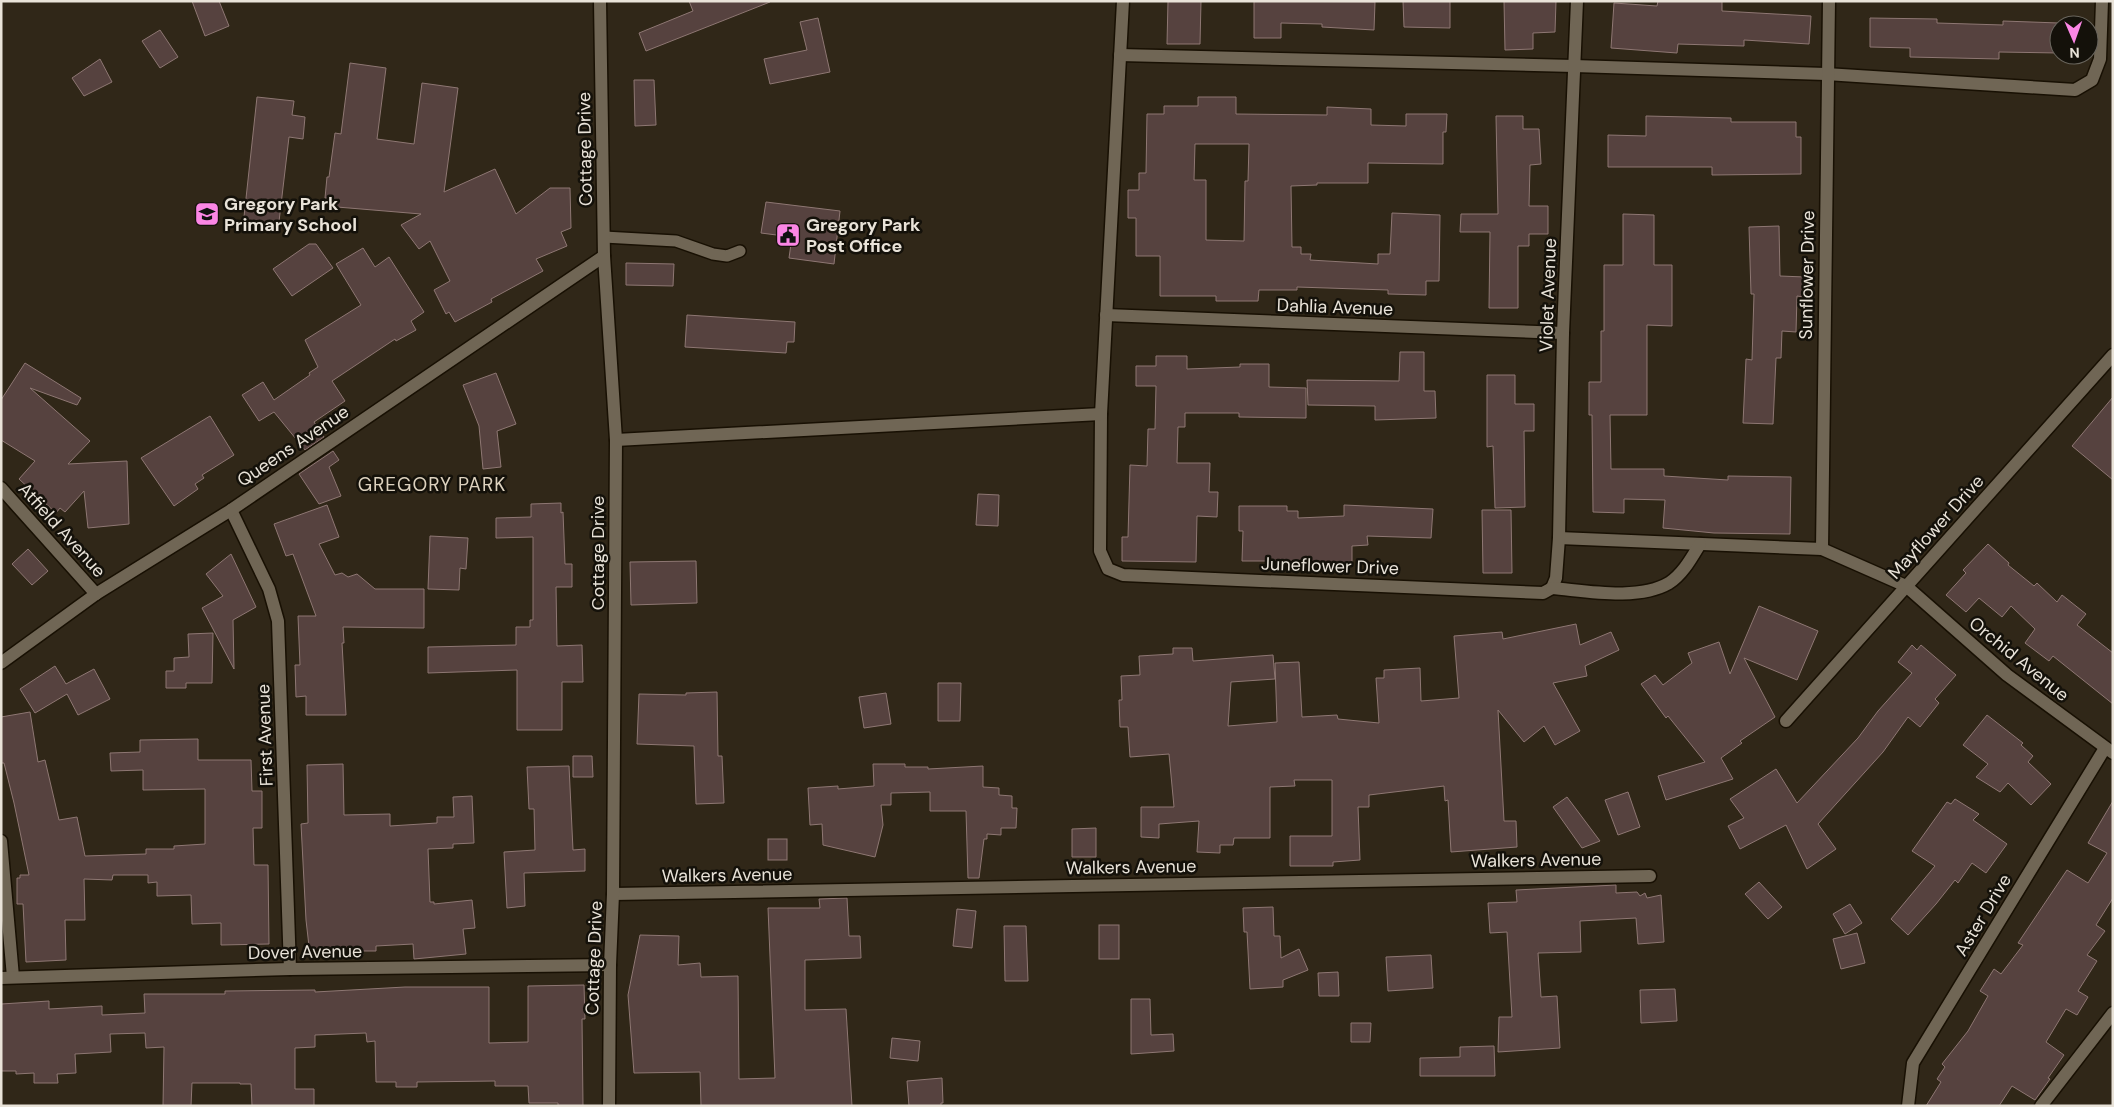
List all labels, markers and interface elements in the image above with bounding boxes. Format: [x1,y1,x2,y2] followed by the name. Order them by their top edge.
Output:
[2049,15,2099,65] north arrow
[2069,44,2080,62] text: N
[572,92,598,206] street label: Cottage Drive
[224,192,357,237] place label: Gregory Park Primary School
[194,201,220,227] school or university icon: Gregory Park Primary School
[1794,210,1820,340] street label: Sunflower Drive
[806,213,921,258] place label: Gregory Park Post Office
[775,222,801,248] public building icon: Gregory Park Post Office
[1534,238,1562,352] street label: Violet Avenue
[1276,293,1394,321] street label: Dahlia Avenue
[232,400,354,492] street label: Queens Avenue
[1883,470,1989,584] street label: Mayflower Drive
[358,472,506,497] district label: GREGORY PARK
[13,477,111,583] street label: Atfield Avenue
[586,496,610,610] street label: Cottage Drive
[1261,552,1399,580] street label: Juneflower Drive
[1964,611,2074,707] street label: Orchid Avenue
[251,683,279,787] street label: First Avenue
[1470,847,1602,873] street label: Walkers Avenue
[1065,854,1197,880] street label: Walkers Avenue
[661,862,793,888] street label: Walkers Avenue
[1949,870,2017,960] street label: Aster Drive
[580,900,608,1016] street label: Cottage Drive
[248,939,362,965] street label: Dover Avenue

